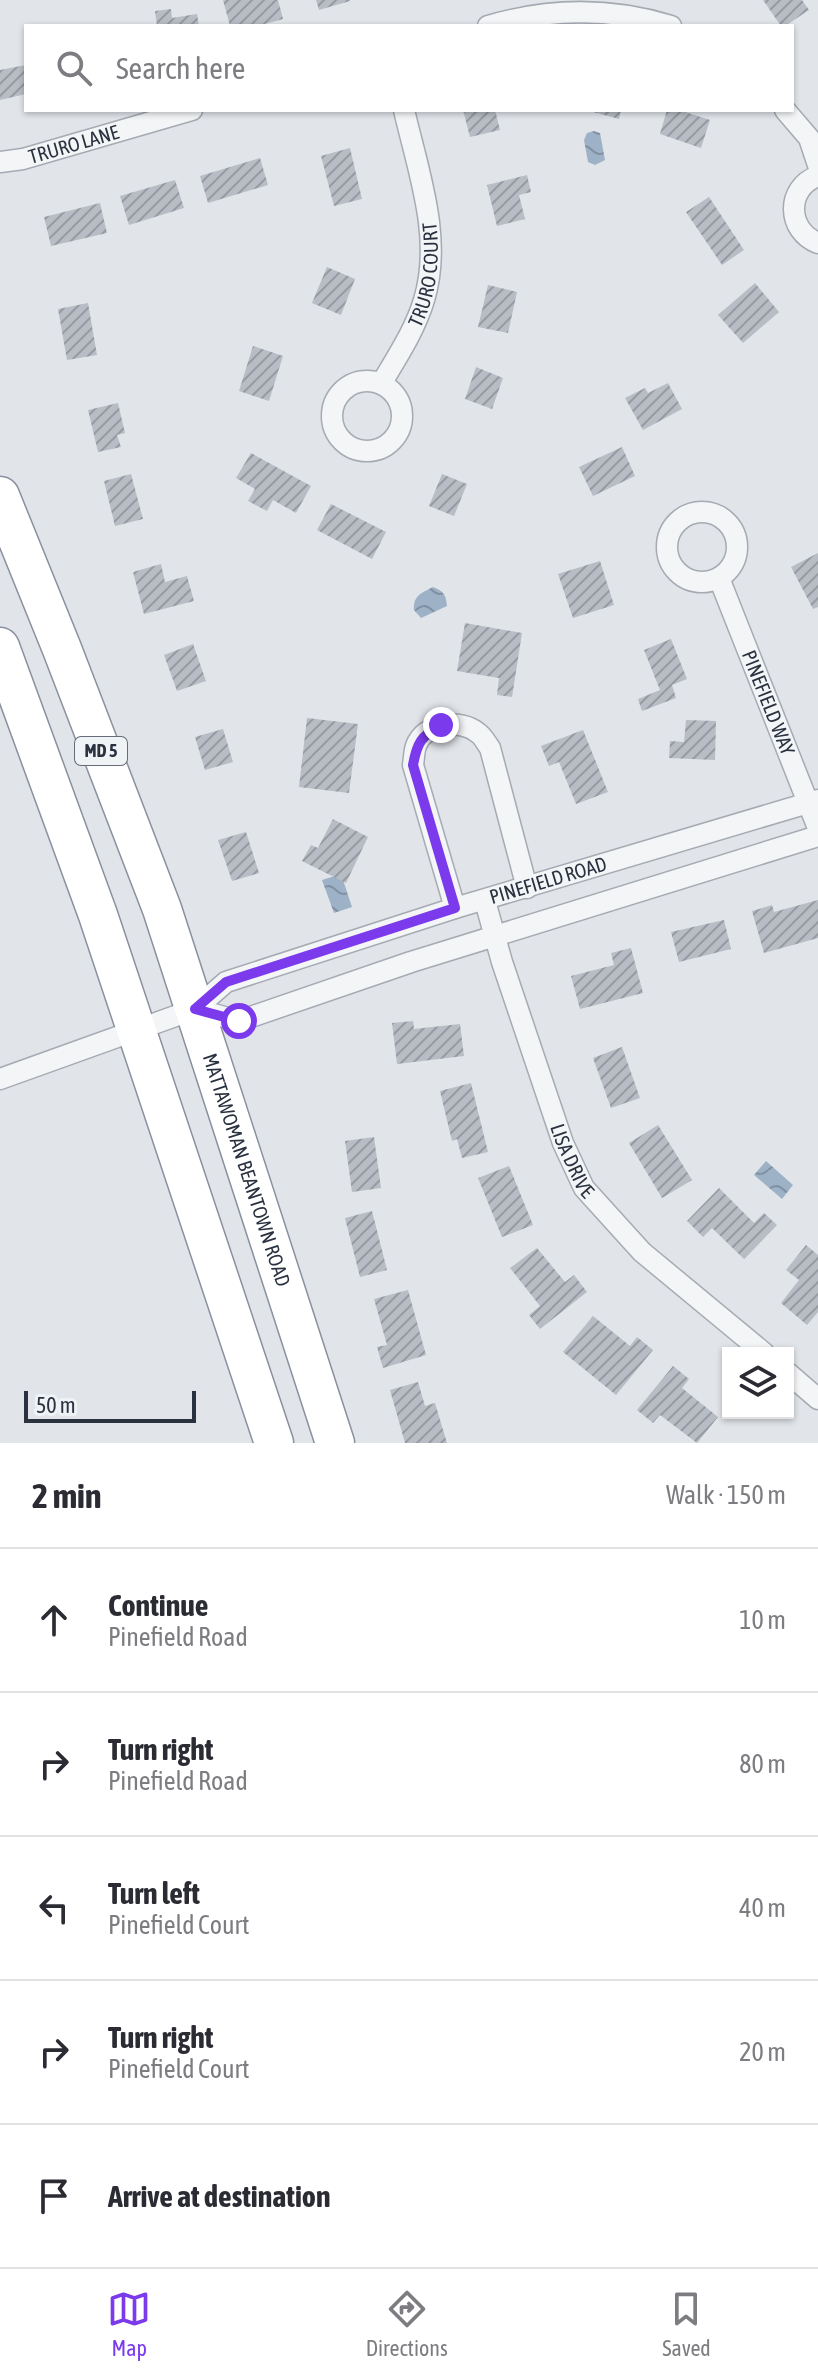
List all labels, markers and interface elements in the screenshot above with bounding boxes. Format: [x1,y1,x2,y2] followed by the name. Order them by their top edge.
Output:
[24,24,794,112] search box
[52,46,96,90] icon: search
[116,51,245,85] text: Search here
[26,120,122,168] street label: TRURO LANE
[403,221,442,330] street label: TRURO COURT
[738,647,800,758] street label: PINEFIELD WAY
[423,707,459,743] route end
[75,737,127,765] road number: MD 5
[487,852,609,908] street label: PINEFIELD ROAD
[221,1003,257,1039] route start
[199,1050,295,1289] street label: MATTAWOMAN BEANTOWN ROAD
[546,1121,599,1203] street label: LISA DRIVE
[722,1347,794,1419] map controls
[722,1347,794,1419] button: layers
[24,1387,196,1423] scale bar
[36,1392,76,1418] text: 50 m
[32,1476,101,1515] text: 2 min
[666,1480,786,1510] text: Walk · 150 m
[108,1588,208,1622] text: Continue
[32,1598,76,1642] icon: ahead
[739,1605,786,1635] text: 10 m
[108,1622,248,1652] text: Pinefield Road
[108,1732,214,1766] text: Turn right
[32,1742,76,1786] icon: right
[739,1749,786,1779] text: 80 m
[108,1766,248,1796] text: Pinefield Road
[108,1876,200,1910] text: Turn left
[32,1886,76,1930] icon: left
[739,1893,786,1923] text: 40 m
[108,1910,249,1940] text: Pinefield Court
[108,2020,214,2054] text: Turn right
[32,2030,76,2074] icon: right
[739,2037,786,2067] text: 20 m
[108,2054,249,2084] text: Pinefield Court
[32,2174,76,2218] icon: arrive
[108,2179,330,2213] text: Arrive at destination
[107,2287,151,2361] tab: Map
[366,2287,448,2361] tab: Directions
[662,2287,711,2361] tab: Saved

